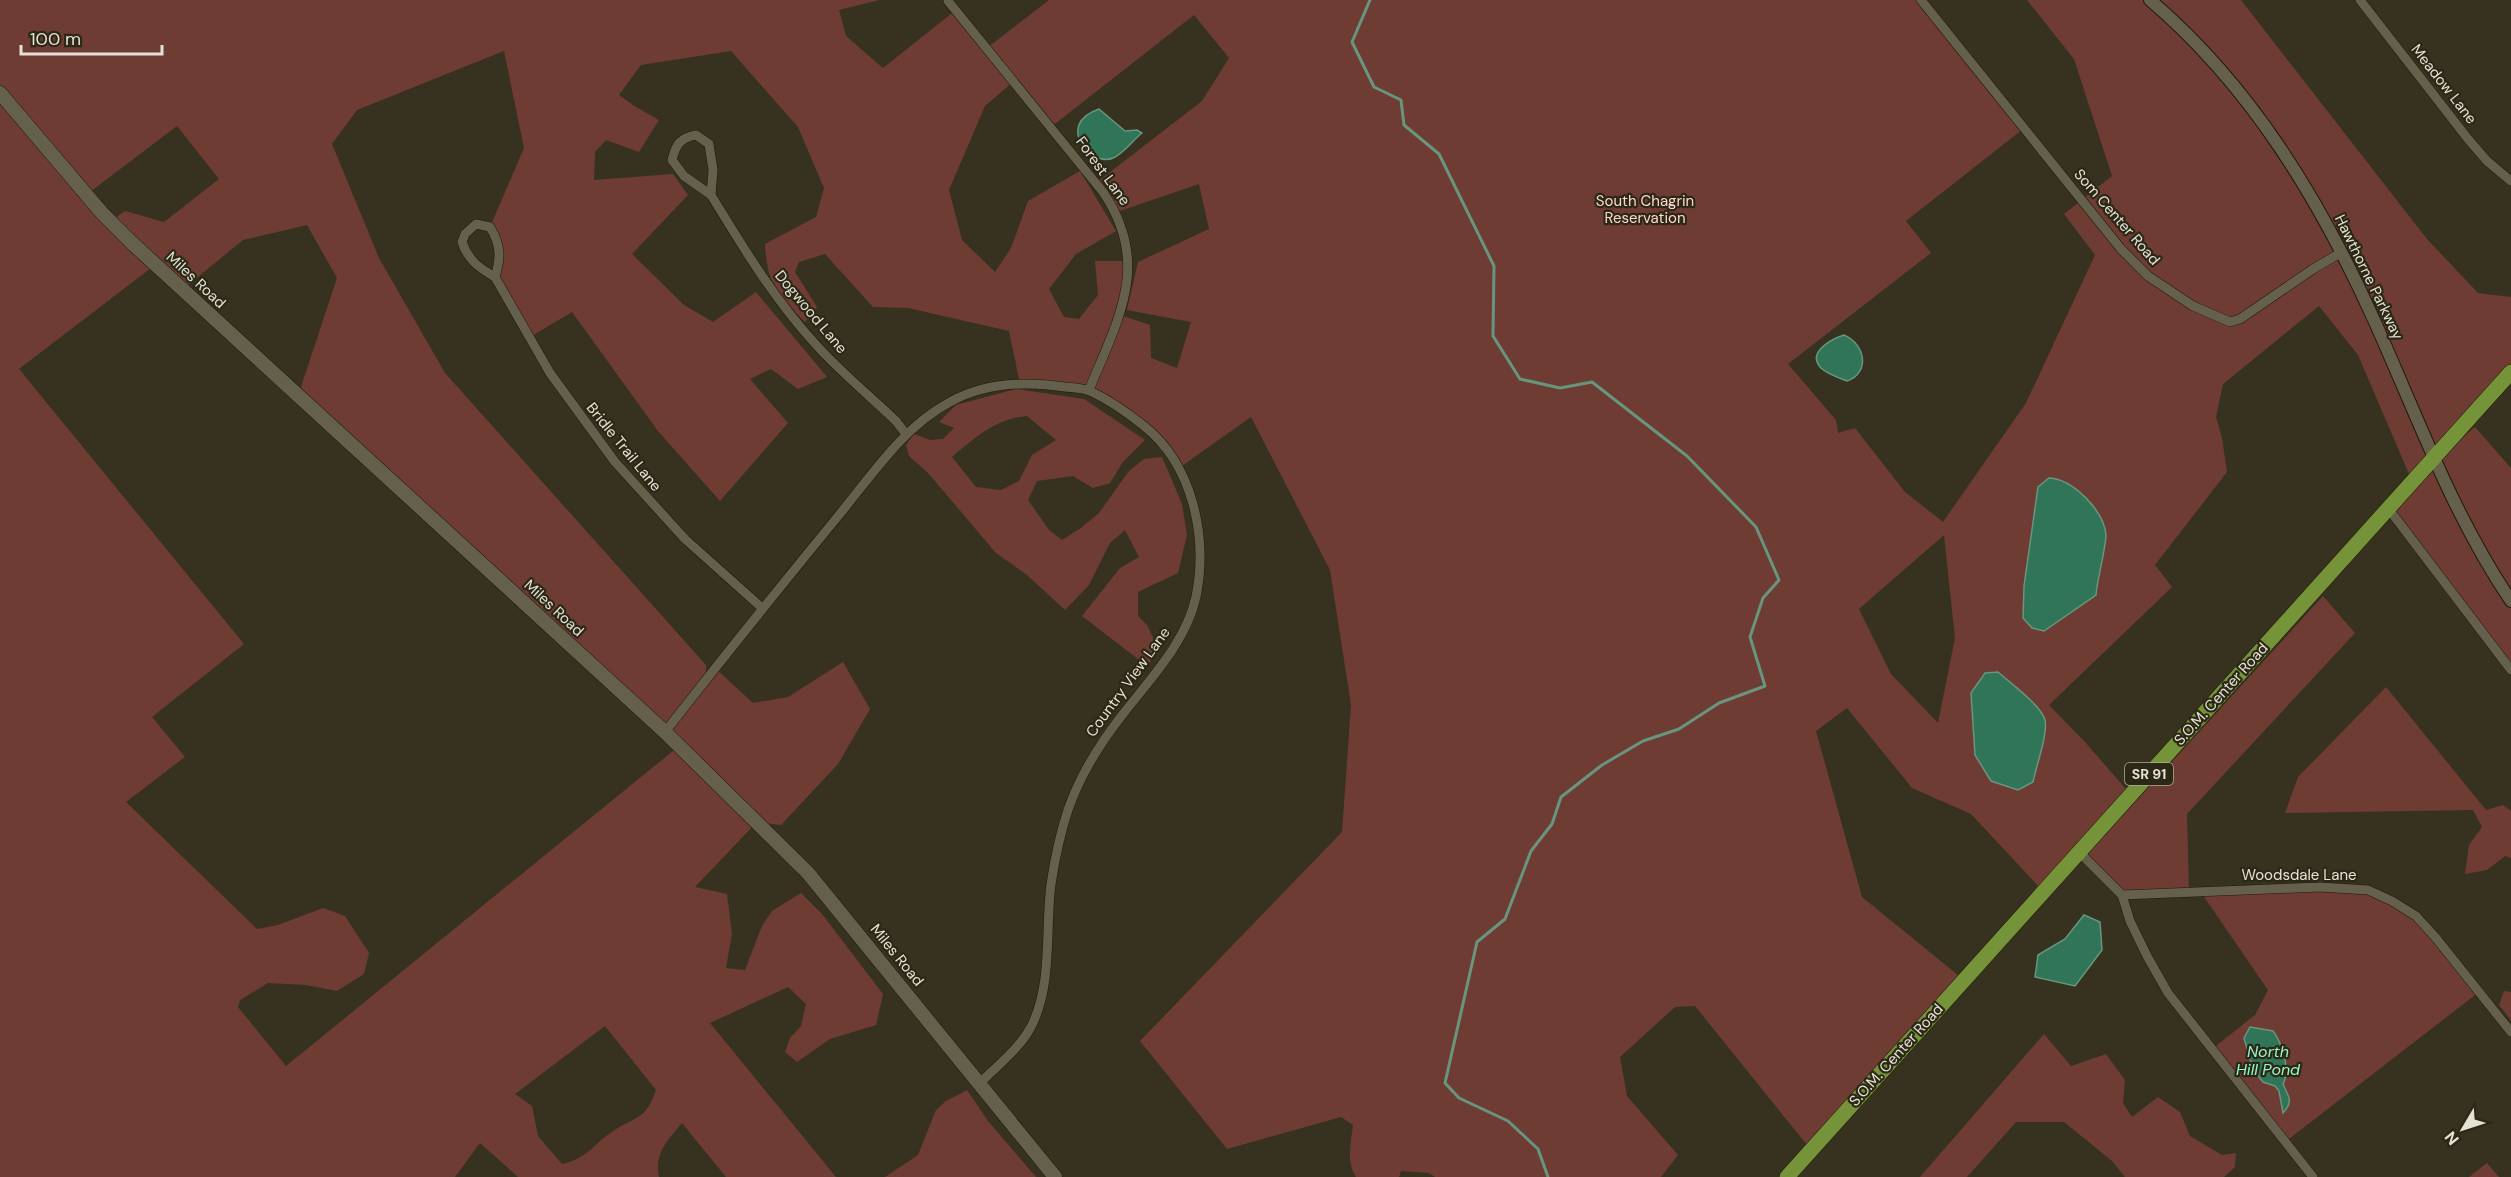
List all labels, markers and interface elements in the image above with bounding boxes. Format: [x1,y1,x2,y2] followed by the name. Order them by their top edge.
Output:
[21,18,162,56] scale bar
[30,27,81,51] text: 100 m
[2407,40,2481,128] street label: Meadow Lane
[1071,132,1135,210] street label: Forest Lane
[2070,165,2164,269] street label: Som Center Road
[1596,191,1694,228] park label: South Chagrin Reservation
[2330,211,2408,343] street label: Hawthorne Parkway
[162,247,230,313] street label: Miles Road
[770,266,852,358] street label: Dogwood Lane
[582,398,666,496] street label: Bridle Trail Lane
[520,575,588,641] street label: Miles Road
[1081,623,1175,741] street label: Country View Lane
[2170,638,2272,750] street label: S.O.M. Center Road
[2125,763,2173,785] road number: SR 91
[2241,865,2357,885] street label: Woodsdale Lane
[866,920,928,990] street label: Miles Road
[1845,999,1947,1111] street label: S.O.M. Center Road
[2236,1041,2301,1080] water label: North Hill Pond
[2433,1099,2493,1159] north arrow
[2440,1127,2464,1149] text: N

